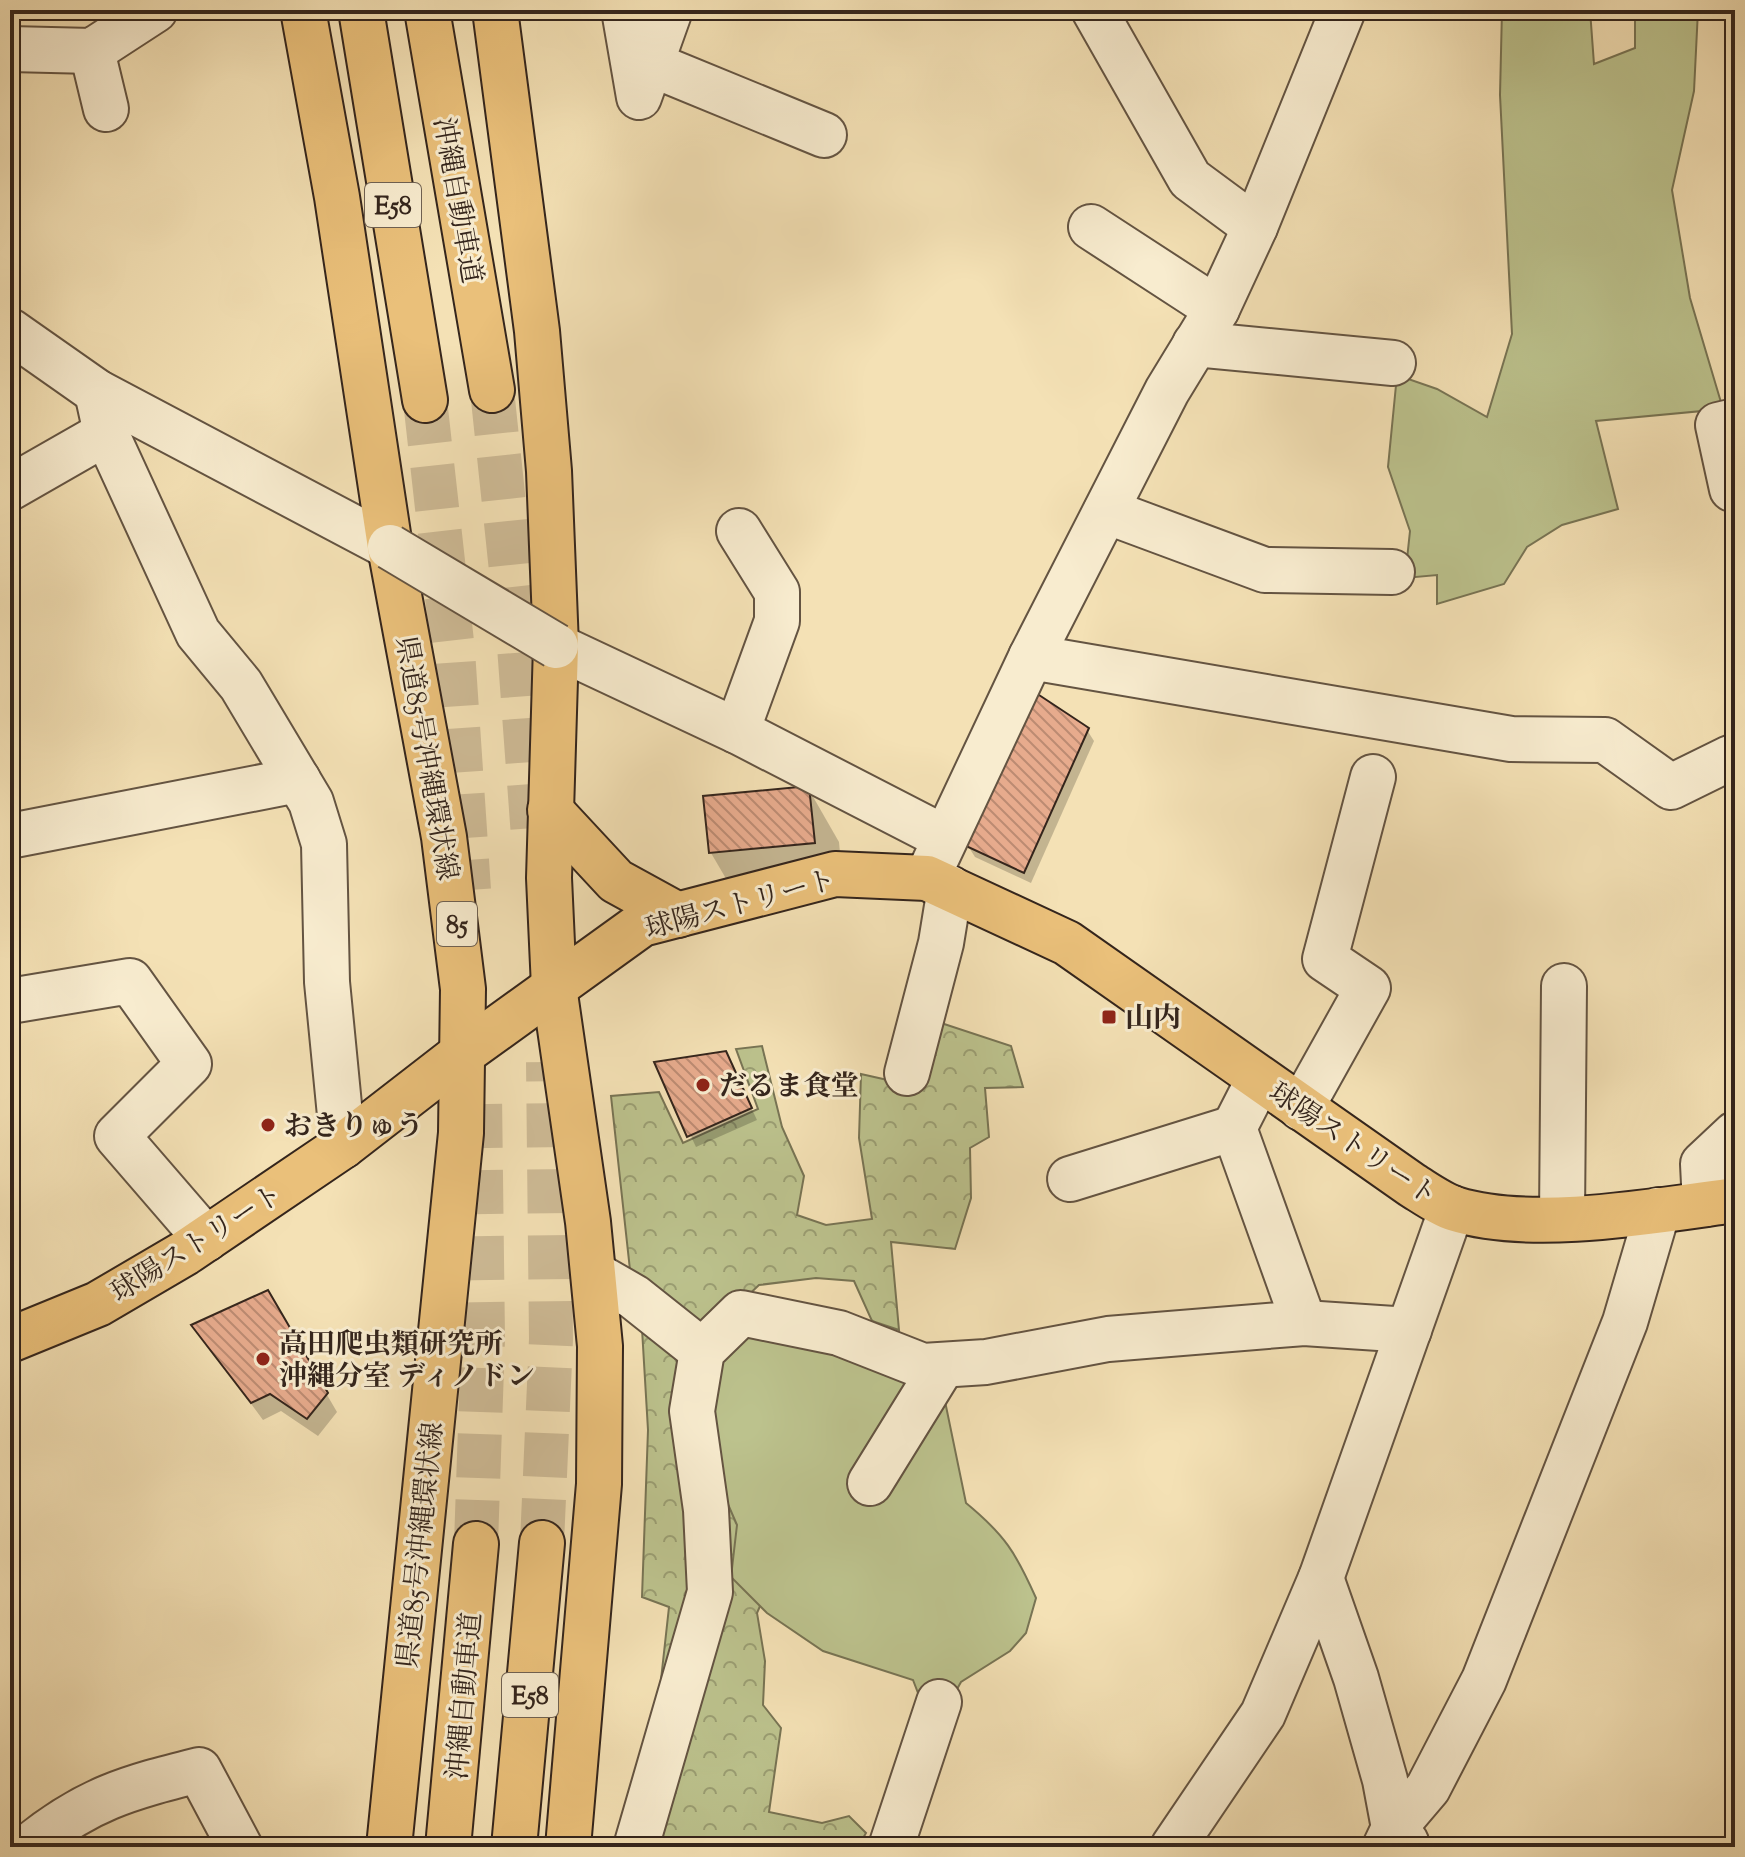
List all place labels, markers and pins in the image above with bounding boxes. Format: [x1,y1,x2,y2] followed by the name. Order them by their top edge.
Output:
[1125,1000,1181,1040] place label: 山内
[1100,1008,1118,1026] marker: 山内
[719,1068,859,1108] place label: だるま食堂
[694,1076,712,1094] marker: だるま食堂
[284,1108,424,1148] place label: おきりゅう
[259,1116,277,1134] marker: おきりゅう
[279,1326,535,1398] place label: 高田爬虫類研究所 沖縄分室 ディノドン
[254,1350,272,1368] marker: 高田爬虫類研究所 沖縄分室 ディノドン

